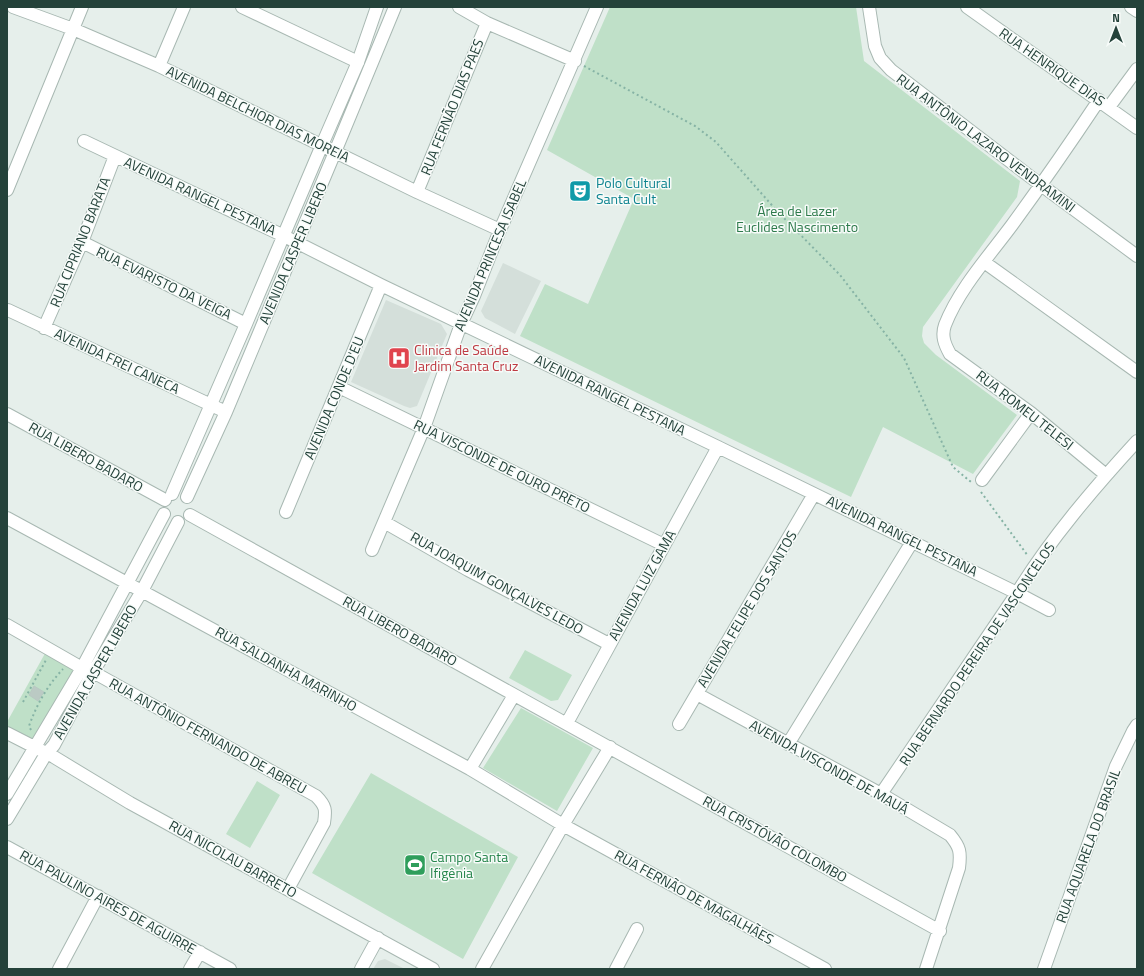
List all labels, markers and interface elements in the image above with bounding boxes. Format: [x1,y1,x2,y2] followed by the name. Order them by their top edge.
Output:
[1096,8,1136,48] north arrow
[1112,10,1120,26] text: N
[995,22,1110,111] street label: RUA HENRIQUE DIAS
[415,35,489,178] street label: RUA FERNÃO DIAS PAES
[163,60,354,168] street label: AVENIDA BELCHIOR DIAS MOREIA
[892,68,1080,217] street label: RUA ANTÔNIO LAZARO VENDRAMINI
[121,151,280,240] street label: AVENIDA RANGEL PESTANA
[596,172,671,209] place label: Polo Cultural Santa Cult
[44,173,115,310] street label: RUA CIPRIANO BARATA
[448,175,531,334] street label: AVENIDA PRINCESA ISABEL
[253,178,332,327] street label: AVENIDA CASPER LIBERO
[567,178,593,204] theatre icon: Polo Cultural Santa Cult
[736,200,858,237] park label: Área de Lazer Euclides Nascimento
[93,241,236,325] street label: RUA EVARISTO DA VEIGA
[51,322,184,399] street label: AVENIDA FREI CANECA
[298,333,369,463] street label: AVENIDA CONDE D'EU
[414,339,518,376] place label: Clinica de Saúde Jardim Santa Cruz
[386,345,412,371] hospital icon: Clinica de Saúde Jardim Santa Cruz
[531,349,690,441] street label: AVENIDA RANGEL PESTANA
[972,365,1079,455] street label: RUA ROMEU TELESI
[410,414,594,518] street label: RUA VISCONDE DE OURO PRETO
[25,416,147,497] street label: RUA LIBERO BADARO
[823,490,982,582] street label: AVENIDA RANGEL PESTANA
[602,525,681,644] street label: AVENIDA LUIZ GAMA
[407,526,588,639] street label: RUA JOAQUIM GONÇALVES LEDO
[691,526,802,691] street label: AVENIDA FELIPE DOS SANTOS
[894,538,1060,770] street label: RUA BERNARDO PEREIRA DE VASCONCELOS
[339,590,461,671] street label: RUA LIBERO BADARO
[47,600,142,743] street label: AVENIDA CASPER LIBERO
[211,621,361,716] street label: RUA SALDANHA MARINHO
[106,672,311,799] street label: RUA ANTÔNIO FERNANDO DE ABREU
[746,714,913,820] street label: AVENIDA VISCONDE DE MAUÁ
[1050,766,1125,926] street label: RUA AQUARELA DO BRASIL
[699,790,851,887] street label: RUA CRISTÓVÃO COLOMBO
[165,815,301,903] street label: RUA NICOLAU BARRETO
[16,844,201,959] street label: RUA PAULINO AIRES DE AGUIRRE
[611,844,778,949] street label: RUA FERNÃO DE MAGALHÃES
[430,846,508,883] place label: Campo Santa Ifigênia
[402,852,428,878] sports icon: Campo Santa Ifigênia

